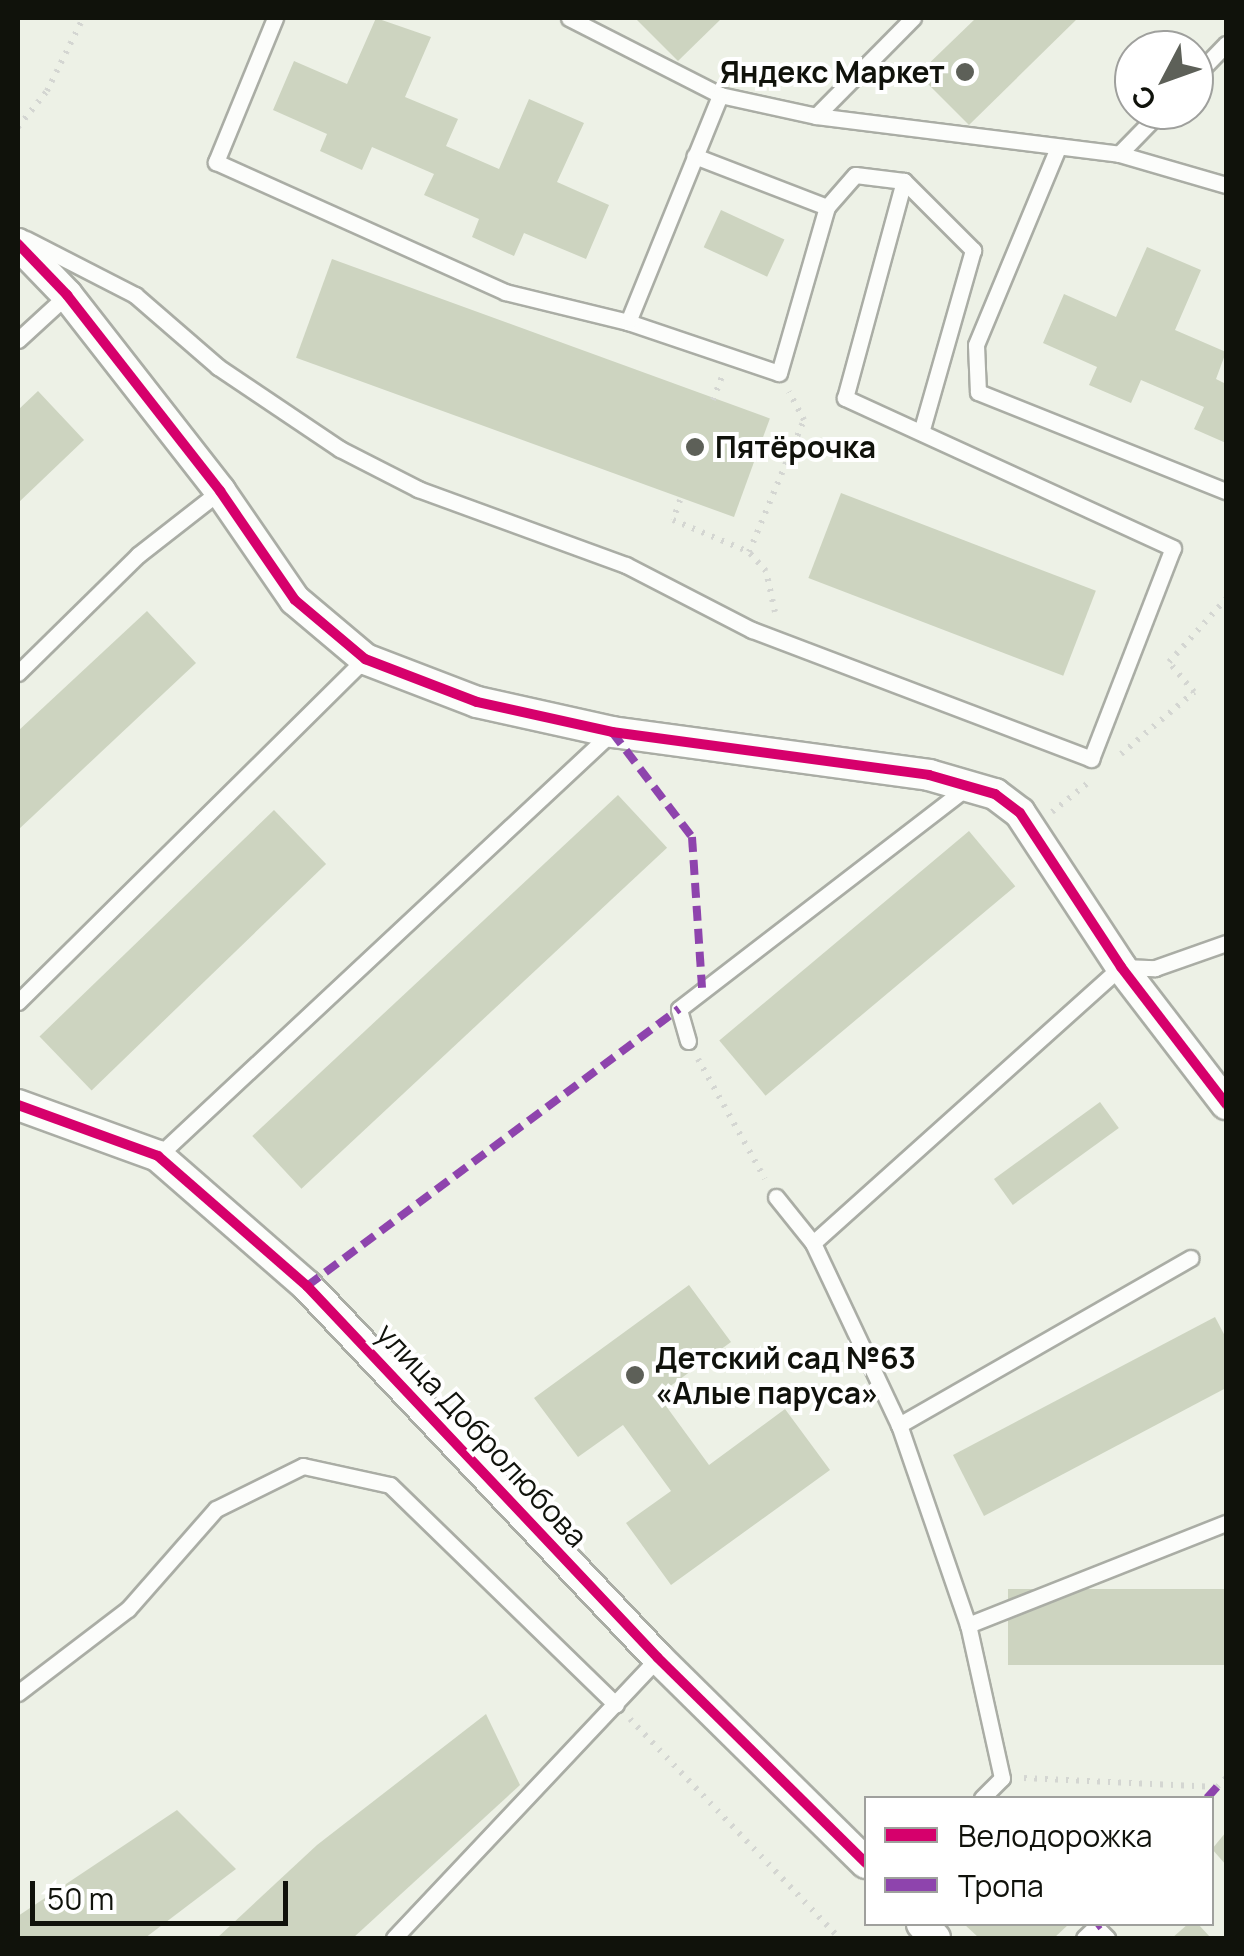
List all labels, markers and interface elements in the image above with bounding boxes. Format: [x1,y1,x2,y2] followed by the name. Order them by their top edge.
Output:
[1114,30,1214,130] north arrow
[720,54,945,90] place label: Яндекс Маркет
[954,61,976,83] marker: Яндекс Маркет
[1122,78,1164,119] text: С
[715,429,876,465] place label: Пятёрочка
[684,436,706,458] marker: Пятёрочка
[369,1316,595,1554] street label: улица Добролюбова
[655,1340,916,1410] place label: Детский сад №63 «Алые паруса»
[624,1364,646,1386] marker: Детский сад №63 «Алые паруса»
[864,1796,1214,1926] legend
[958,1815,1152,1856] text: Велодорожка
[35,1861,292,1923] scale bar
[958,1865,1044,1906] text: Тропа
[47,1878,114,1919] text: 50 m

